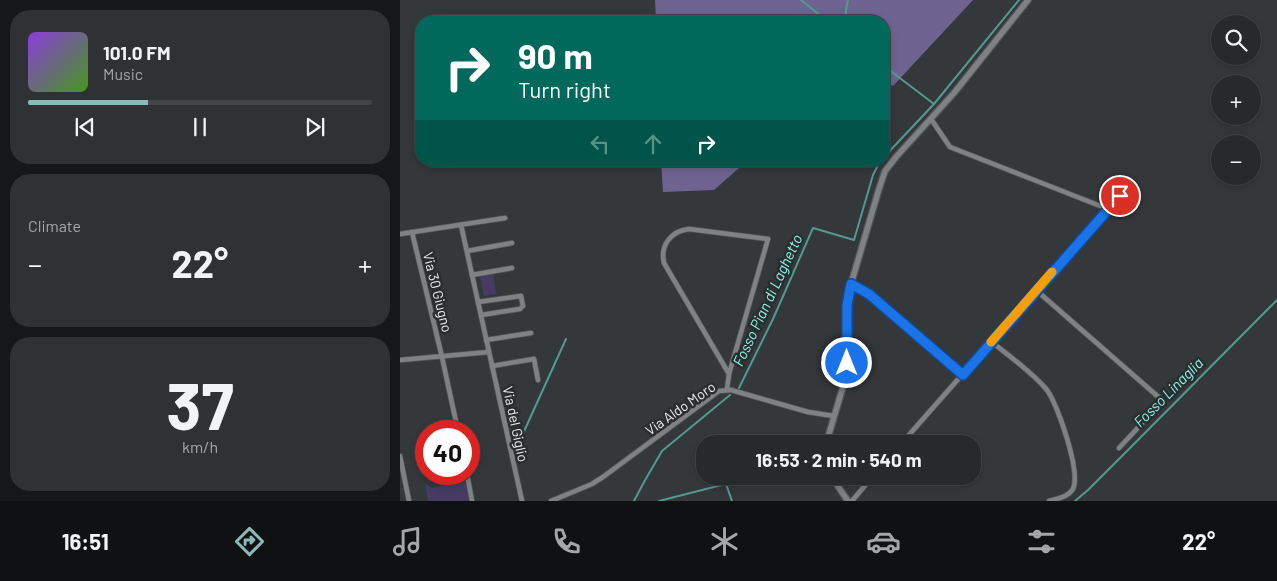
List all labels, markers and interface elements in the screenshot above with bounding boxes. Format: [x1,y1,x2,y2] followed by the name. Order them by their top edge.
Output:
[1211,15,1261,185] map controls
[1211,15,1261,65] button: search
[518,34,593,76] text: 90 m
[435,35,500,100] icon: right
[103,41,171,64] text: 101.0 FM
[103,64,143,83] text: Music
[1211,75,1261,125] button: +
[518,76,611,102] text: Turn right
[71,113,99,141] icon: previous
[186,113,214,141] icon: pause
[301,113,329,141] icon: next
[586,130,614,158] icon: left
[639,130,667,158] icon: ahead
[692,130,720,158] icon: right
[1211,135,1261,185] button: −
[1099,175,1141,217] pin
[1106,182,1134,210] icon: arrive
[28,216,81,235] text: Climate
[729,231,806,369] water label: Fosso Pian di Laghetto
[172,240,228,286] text: 22°
[28,247,42,281] text: −
[358,247,372,281] text: +
[420,250,456,334] street label: Via 30 Giugno
[820,336,872,388] position arrow
[1130,353,1207,430] water label: Fosso Linaglia
[166,365,234,443] text: 37
[642,378,718,438] street label: Via Aldo Moro
[500,385,532,463] street label: Via del Giglio
[415,420,480,485] speed limit sign: 40
[182,437,218,456] text: km/h
[755,448,922,471] text: 16:53 · 2 min · 540 m
[232,524,267,559] icon: directions
[390,524,425,559] icon: music
[549,524,584,559] icon: phone
[707,524,742,559] icon: climate
[866,524,901,559] icon: car
[1024,524,1059,559] icon: filters
[62,528,109,554] text: 16:51
[1182,528,1215,554] text: 22°

